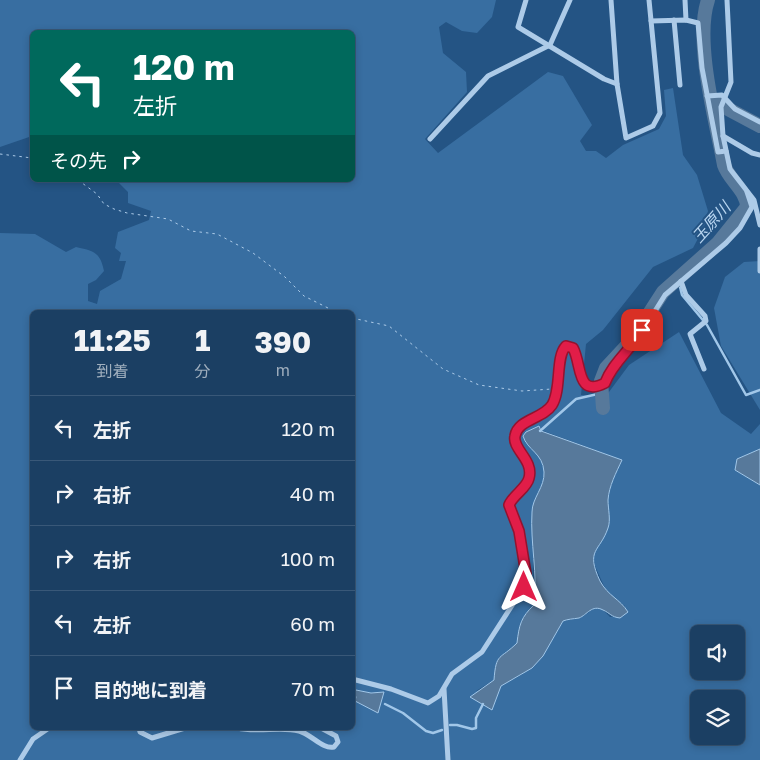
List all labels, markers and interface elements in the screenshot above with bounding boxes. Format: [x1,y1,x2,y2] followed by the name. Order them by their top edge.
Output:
[133,46,235,88] text: 120 m
[50,50,115,115] icon: left
[133,92,177,119] text: 左折
[117,145,145,173] icon: right
[50,149,107,172] text: その先
[688,196,736,247] water label: 玉原川
[621,309,663,351] pin
[628,316,656,344] icon: arrive
[74,322,151,358] text: 11:25
[195,322,210,358] text: 1
[254,324,311,360] text: 390
[276,360,290,380] text: m
[96,361,128,381] text: 到着
[195,361,211,381] text: 分
[50,414,78,442] icon: left
[281,417,335,440] text: 120 m
[93,418,131,441] text: 左折
[50,479,78,507] icon: right
[290,482,335,505] text: 40 m
[93,483,131,506] text: 右折
[50,544,78,572] icon: right
[281,547,335,570] text: 100 m
[93,548,131,571] text: 右折
[497,560,549,612] position arrow
[50,609,78,637] icon: left
[290,612,335,635] text: 60 m
[93,613,131,636] text: 左折
[690,625,745,745] map controls
[690,625,745,680] button: sound
[50,674,78,702] icon: arrive
[292,677,335,700] text: 70 m
[93,678,207,701] text: 目的地に到着
[690,690,745,745] button: layers

